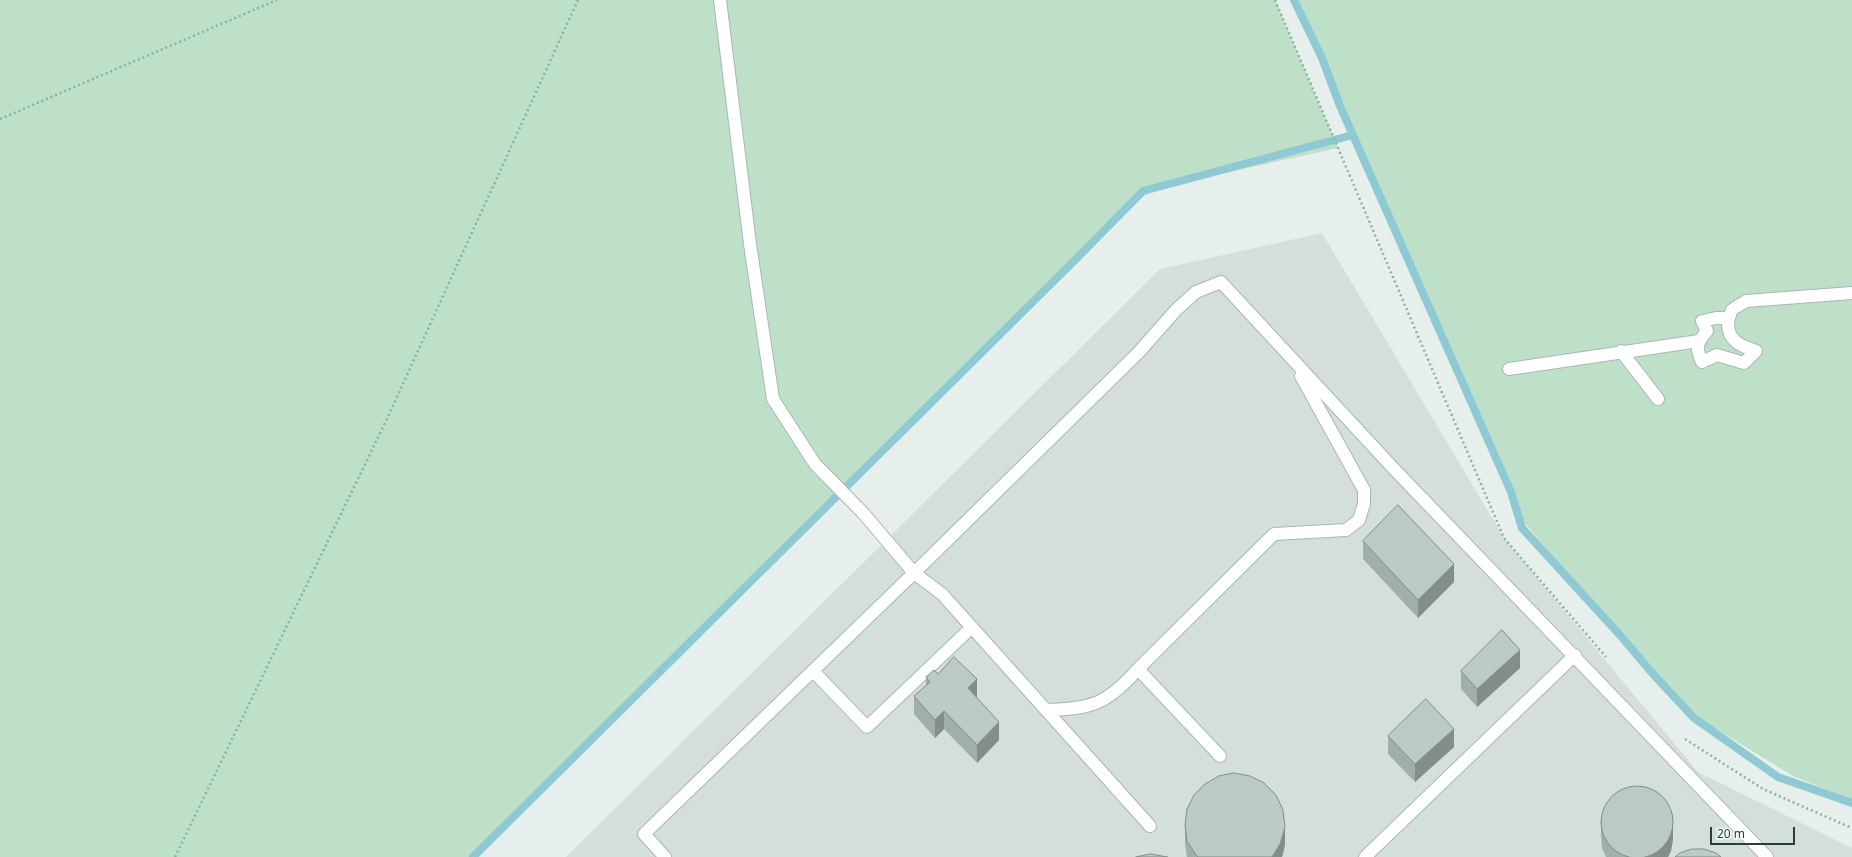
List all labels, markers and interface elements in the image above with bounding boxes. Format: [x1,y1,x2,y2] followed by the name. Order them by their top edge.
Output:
[1712,819,1797,845] scale bar
[1717,825,1745,842] text: 20 m

